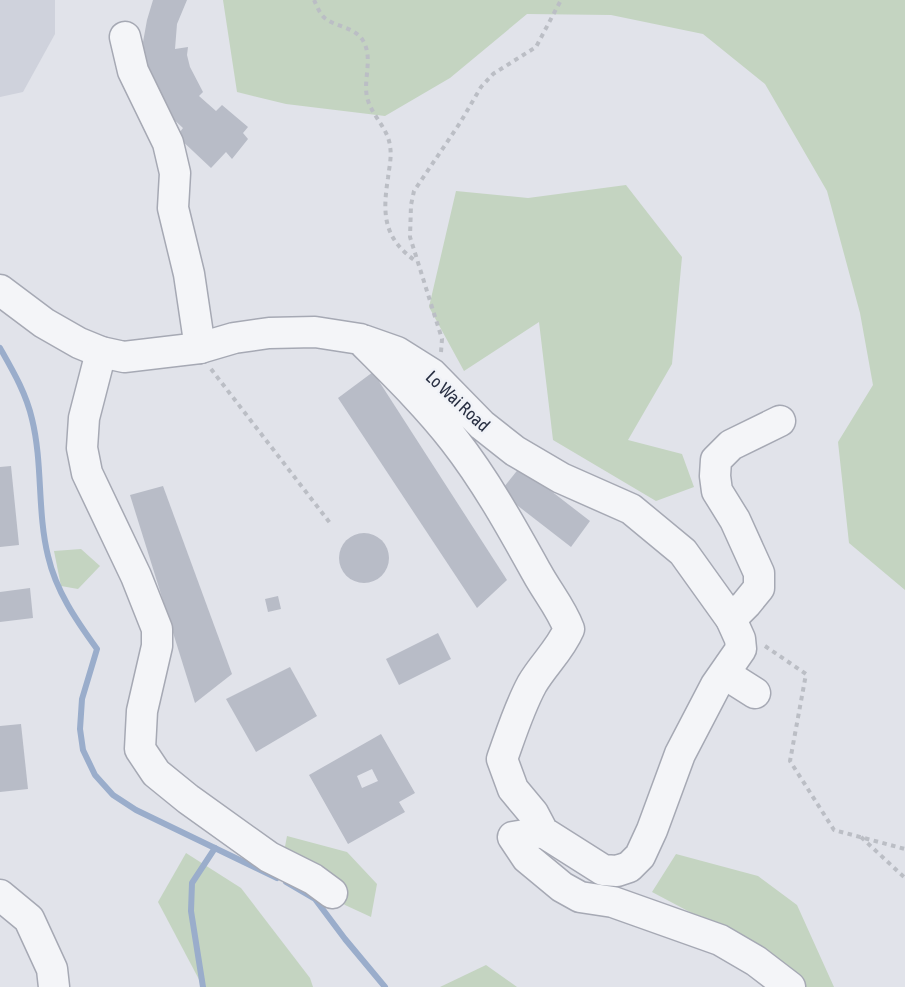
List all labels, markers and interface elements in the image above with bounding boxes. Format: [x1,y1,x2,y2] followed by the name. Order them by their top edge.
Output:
[422,366,494,436] street label: Lo Wai Road

